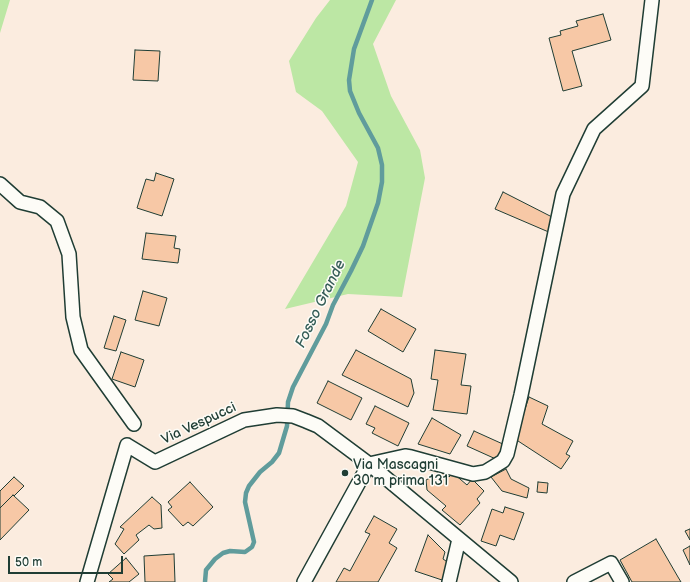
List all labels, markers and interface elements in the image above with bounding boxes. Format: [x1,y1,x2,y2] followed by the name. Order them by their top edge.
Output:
[292,257,350,351] water label: Fosso Grande
[159,399,239,449] street label: Via Vespucci
[353,457,448,490] place label: Via Mascagni 30 m prima 131
[340,468,350,478] marker: Via Mascagni 30 m prima 131
[10,548,125,574] scale bar
[15,555,42,570] text: 50 m

